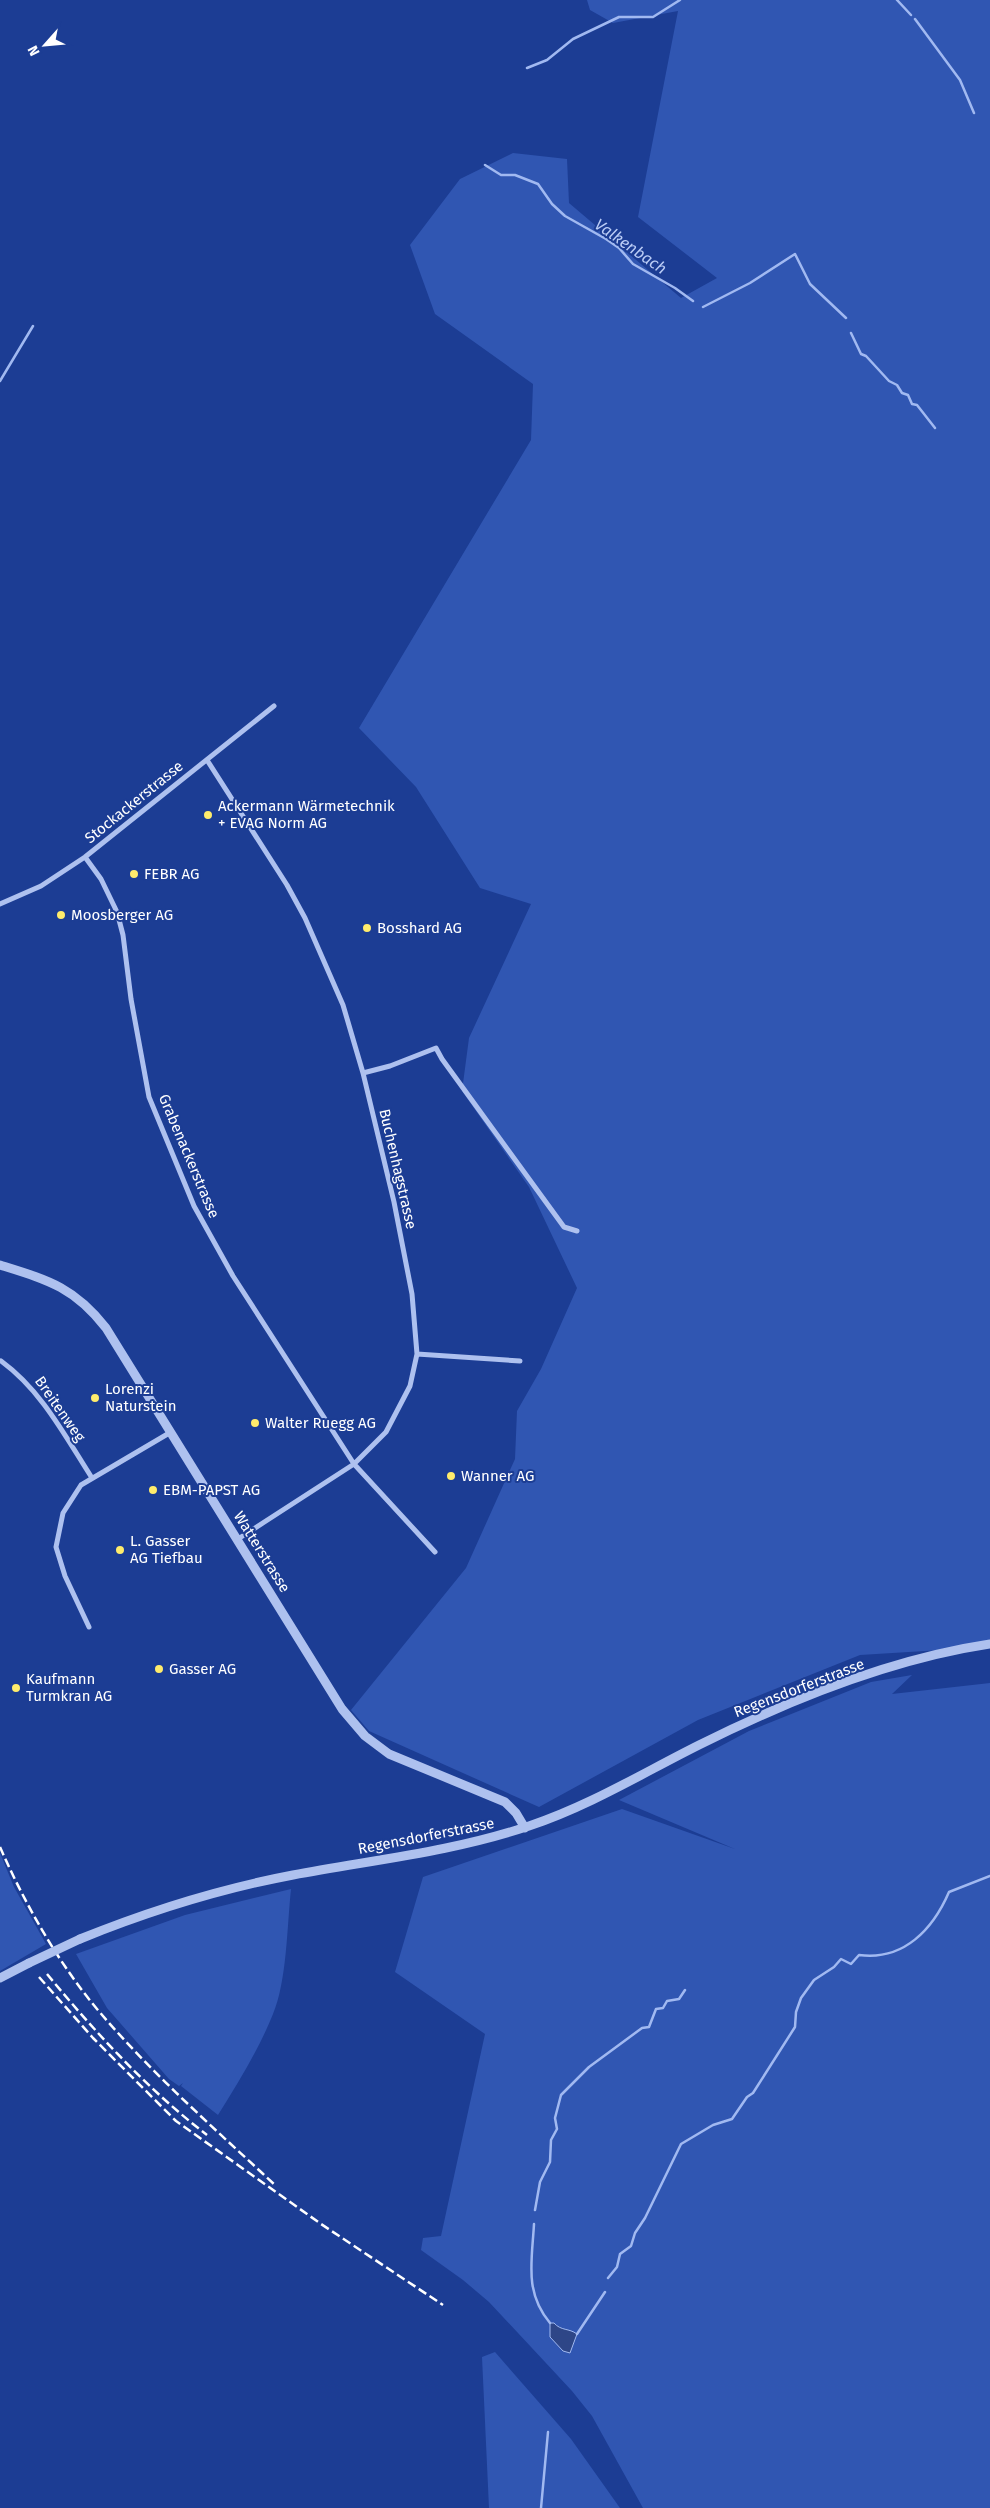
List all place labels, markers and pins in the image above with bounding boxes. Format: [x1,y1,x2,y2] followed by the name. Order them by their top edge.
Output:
[218,797,395,832] place label: Ackermann Wärmetechnik + EVAG Norm AG
[202,809,214,821] marker: Ackermann Wärmetechnik + EVAG Norm AG
[144,865,199,883] place label: FEBR AG
[128,868,140,880] marker: FEBR AG
[71,906,173,924] place label: Moosberger AG
[55,909,67,921] marker: Moosberger AG
[377,919,462,937] place label: Bosshard AG
[361,922,373,934] marker: Bosshard AG
[105,1380,177,1415] place label: Lorenzi Naturstein
[89,1392,101,1404] marker: Lorenzi Naturstein
[265,1414,376,1432] place label: Walter Ruegg AG
[249,1417,261,1429] marker: Walter Ruegg AG
[461,1467,535,1485] place label: Wanner AG
[445,1470,457,1482] marker: Wanner AG
[163,1481,260,1499] place label: EBM-PAPST AG
[147,1484,159,1496] marker: EBM-PAPST AG
[130,1532,203,1567] place label: L. Gasser AG Tiefbau
[114,1544,126,1556] marker: L. Gasser AG Tiefbau
[169,1660,236,1678] place label: Gasser AG
[153,1663,165,1675] marker: Gasser AG
[26,1670,112,1705] place label: Kaufmann Turmkran AG
[10,1682,22,1694] marker: Kaufmann Turmkran AG

